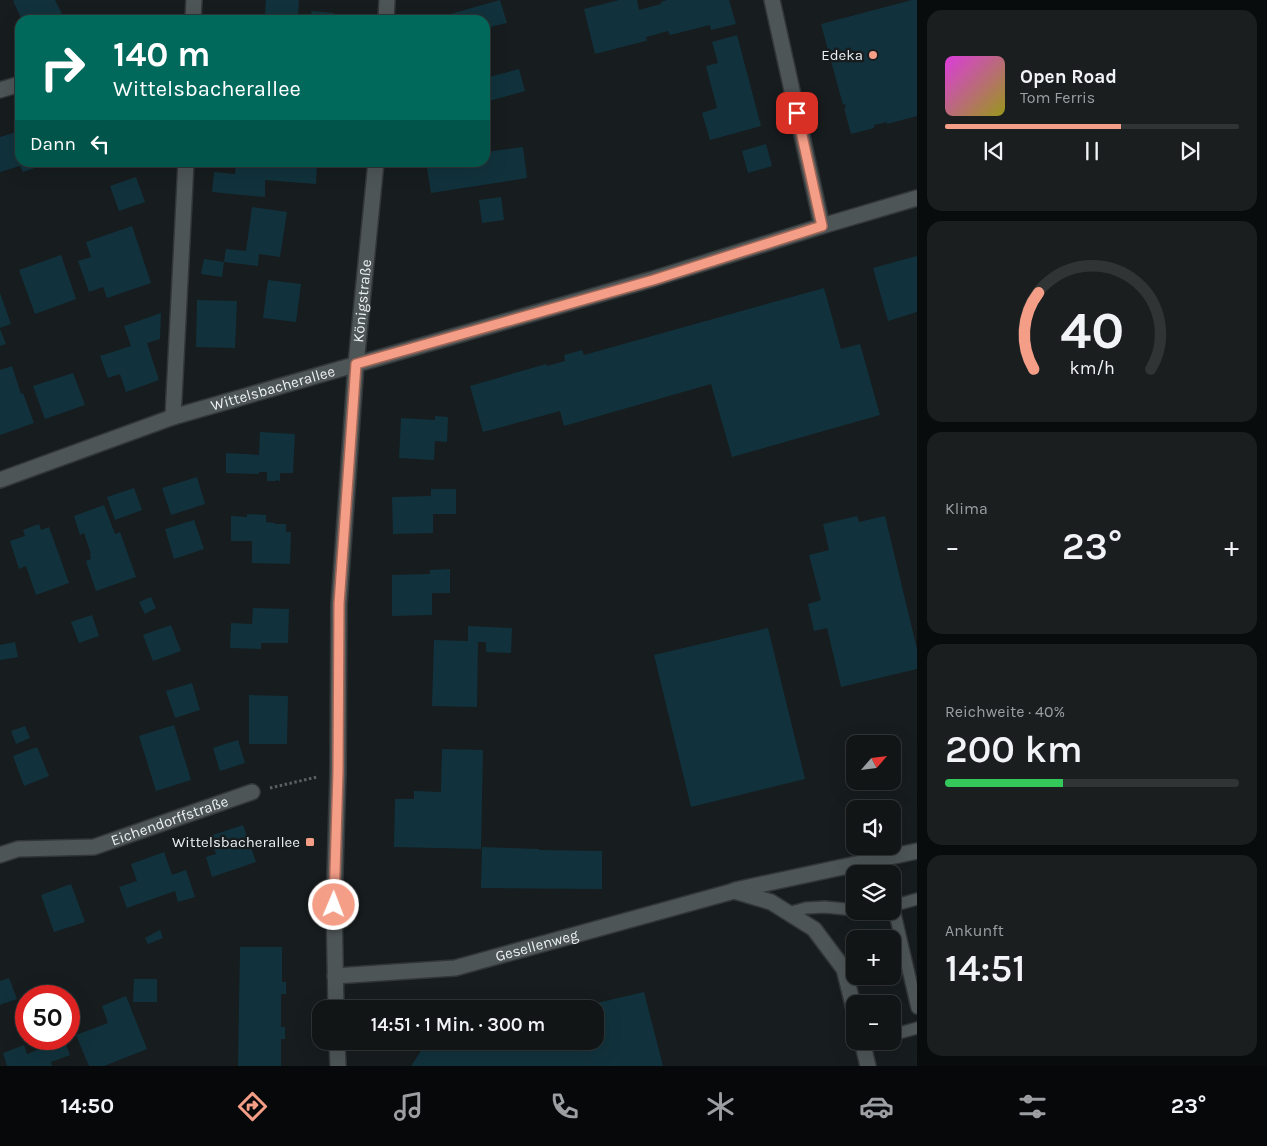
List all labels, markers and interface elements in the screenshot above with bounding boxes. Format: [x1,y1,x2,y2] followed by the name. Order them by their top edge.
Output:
[113,34,211,75] text: 140 m
[30,35,95,100] icon: right
[821,46,863,64] place label: Edeka
[867,49,879,61] marker: Edeka
[1020,66,1117,88] text: Open Road
[113,76,301,102] text: Wittelsbacherallee
[1020,88,1095,107] text: Tom Ferris
[776,92,818,134] pin
[783,99,811,127] icon: arrive
[86,130,114,158] icon: left
[30,133,76,155] text: Dann
[980,137,1008,165] icon: previous
[1078,137,1106,165] icon: pause
[1176,137,1204,165] icon: next
[349,259,375,343] street label: Königstraße
[1060,300,1124,361] text: 40
[1069,358,1115,379] text: km/h
[209,362,337,415] street label: Wittelsbacherallee
[945,499,988,518] text: Klima
[1062,524,1122,569] text: 23°
[945,530,960,563] text: −
[1224,530,1239,563] text: +
[945,702,1065,721] text: Reichweite · 40%
[945,727,1083,772] text: 200 km
[846,735,901,790] north arrow
[846,735,901,1050] map controls
[108,792,231,849] street label: Eichendorffstraße
[846,800,901,855] button: sound
[172,833,300,851] place label: Wittelsbacherallee
[304,836,316,848] marker: Wittelsbacherallee
[846,865,901,920] button: layers
[307,878,359,930] position arrow
[945,921,1004,940] text: Ankunft
[493,925,581,965] street label: Gesellenweg
[846,930,901,985] button: +
[945,946,1026,991] text: 14:51
[15,985,80,1050] speed limit sign: 50
[846,995,901,1050] button: −
[371,1014,545,1036] text: 14:51 · 1 Min. · 300 m
[235,1089,270,1124] icon: directions
[391,1089,426,1124] icon: music
[547,1089,582,1124] icon: phone
[703,1089,738,1124] icon: climate
[859,1089,894,1124] icon: car
[1015,1089,1050,1124] icon: filters
[60,1093,114,1119] text: 14:50
[1171,1093,1206,1119] text: 23°

